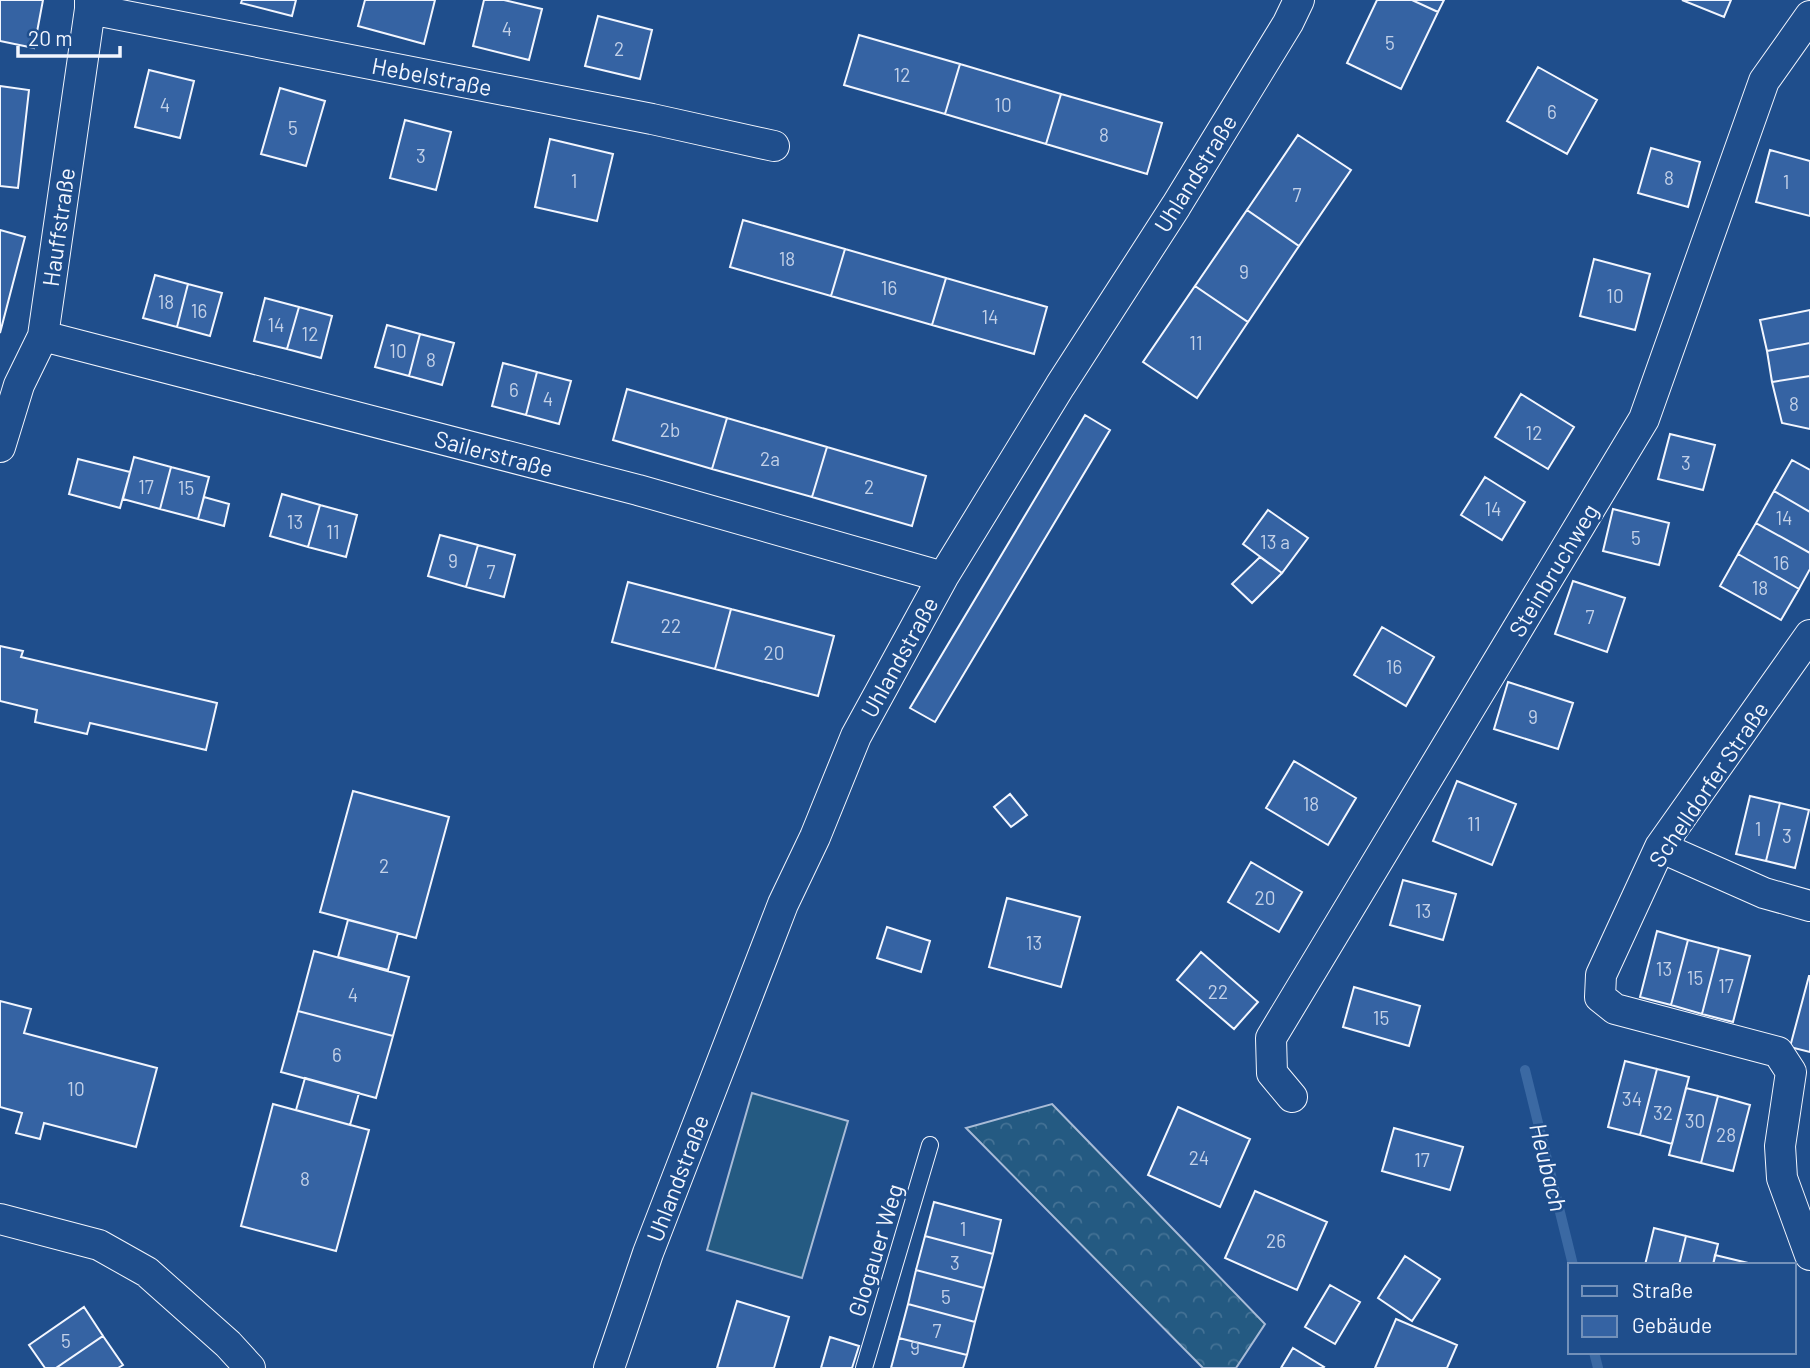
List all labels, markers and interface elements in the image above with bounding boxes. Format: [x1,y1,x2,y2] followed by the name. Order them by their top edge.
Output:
[18,14,119,58] scale bar
[502,17,512,40] house number: 4
[28,25,73,50] text: 20 m
[1385,31,1395,54] house number: 5
[614,37,624,60] house number: 2
[370,51,494,101] street label: Hebelstraße
[894,63,910,86] house number: 12
[160,93,170,116] house number: 4
[994,93,1012,116] house number: 10
[1547,100,1557,123] house number: 6
[1148,109,1242,237] street label: Uhlandstraße
[288,116,298,139] house number: 5
[1099,123,1109,146] house number: 8
[416,144,426,167] house number: 3
[36,166,80,288] street label: Hauffstraße
[1664,166,1674,189] house number: 8
[571,169,577,192] house number: 1
[1783,170,1789,193] house number: 1
[1293,183,1302,206] house number: 7
[779,247,795,270] house number: 18
[1239,260,1249,283] house number: 9
[881,276,897,299] house number: 16
[1606,284,1624,307] house number: 10
[158,290,174,313] house number: 18
[191,299,207,322] house number: 16
[981,305,999,328] house number: 14
[267,313,285,336] house number: 14
[302,322,318,345] house number: 12
[1189,331,1203,354] house number: 11
[389,339,407,362] house number: 10
[426,348,436,371] house number: 8
[509,378,519,401] house number: 6
[543,387,553,410] house number: 4
[1789,392,1799,415] house number: 8
[660,418,680,441] house number: 2b
[1526,421,1542,444] house number: 12
[432,424,556,482] street label: Sailerstraße
[760,447,780,470] house number: 2a
[1681,451,1691,474] house number: 3
[138,475,154,498] house number: 17
[864,475,874,498] house number: 2
[178,476,194,499] house number: 15
[1484,497,1502,520] house number: 14
[1502,498,1604,642] street label: Steinbruchweg
[1775,506,1793,529] house number: 14
[287,510,303,533] house number: 13
[326,520,340,543] house number: 11
[1631,526,1641,549] house number: 5
[1260,530,1290,553] house number: 13 a
[448,549,458,572] house number: 9
[1773,551,1789,574] house number: 16
[487,560,496,583] house number: 7
[1752,576,1768,599] house number: 18
[854,592,944,722] street label: Uhlandstraße
[1586,605,1595,628] house number: 7
[661,614,681,637] house number: 22
[764,641,784,664] house number: 20
[1386,655,1402,678] house number: 16
[1642,696,1774,872] street label: Schelldorfer Straße
[1528,705,1538,728] house number: 9
[1303,792,1319,815] house number: 18
[1467,812,1481,835] house number: 11
[1755,817,1761,840] house number: 1
[1782,824,1792,847] house number: 3
[379,854,389,877] house number: 2
[1255,886,1275,909] house number: 20
[1415,899,1431,922] house number: 13
[1026,931,1042,954] house number: 13
[1656,957,1672,980] house number: 13
[1687,966,1703,989] house number: 15
[1718,974,1734,997] house number: 17
[1208,980,1228,1003] house number: 22
[348,983,358,1006] house number: 4
[1373,1006,1389,1029] house number: 15
[332,1043,342,1066] house number: 6
[67,1077,85,1100] house number: 10
[1622,1087,1642,1110] house number: 34
[1653,1101,1673,1124] house number: 32
[1685,1109,1705,1132] house number: 30
[640,1111,714,1245] street label: Uhlandstraße
[1524,1120,1574,1214] water label: Heubach
[1716,1123,1736,1146] house number: 28
[1189,1146,1209,1169] house number: 24
[1414,1148,1430,1171] house number: 17
[300,1167,310,1190] house number: 8
[842,1180,908,1320] street label: Glogauer Weg
[960,1217,966,1240] house number: 1
[1266,1229,1286,1252] house number: 26
[950,1251,960,1274] house number: 3
[1568,1263,1796,1354] legend
[1632,1277,1693,1302] text: Straße
[941,1285,951,1308] house number: 5
[1632,1312,1712,1337] text: Gebäude
[933,1319,942,1342] house number: 7
[61,1329,71,1352] house number: 5
[910,1336,920,1359] house number: 9

